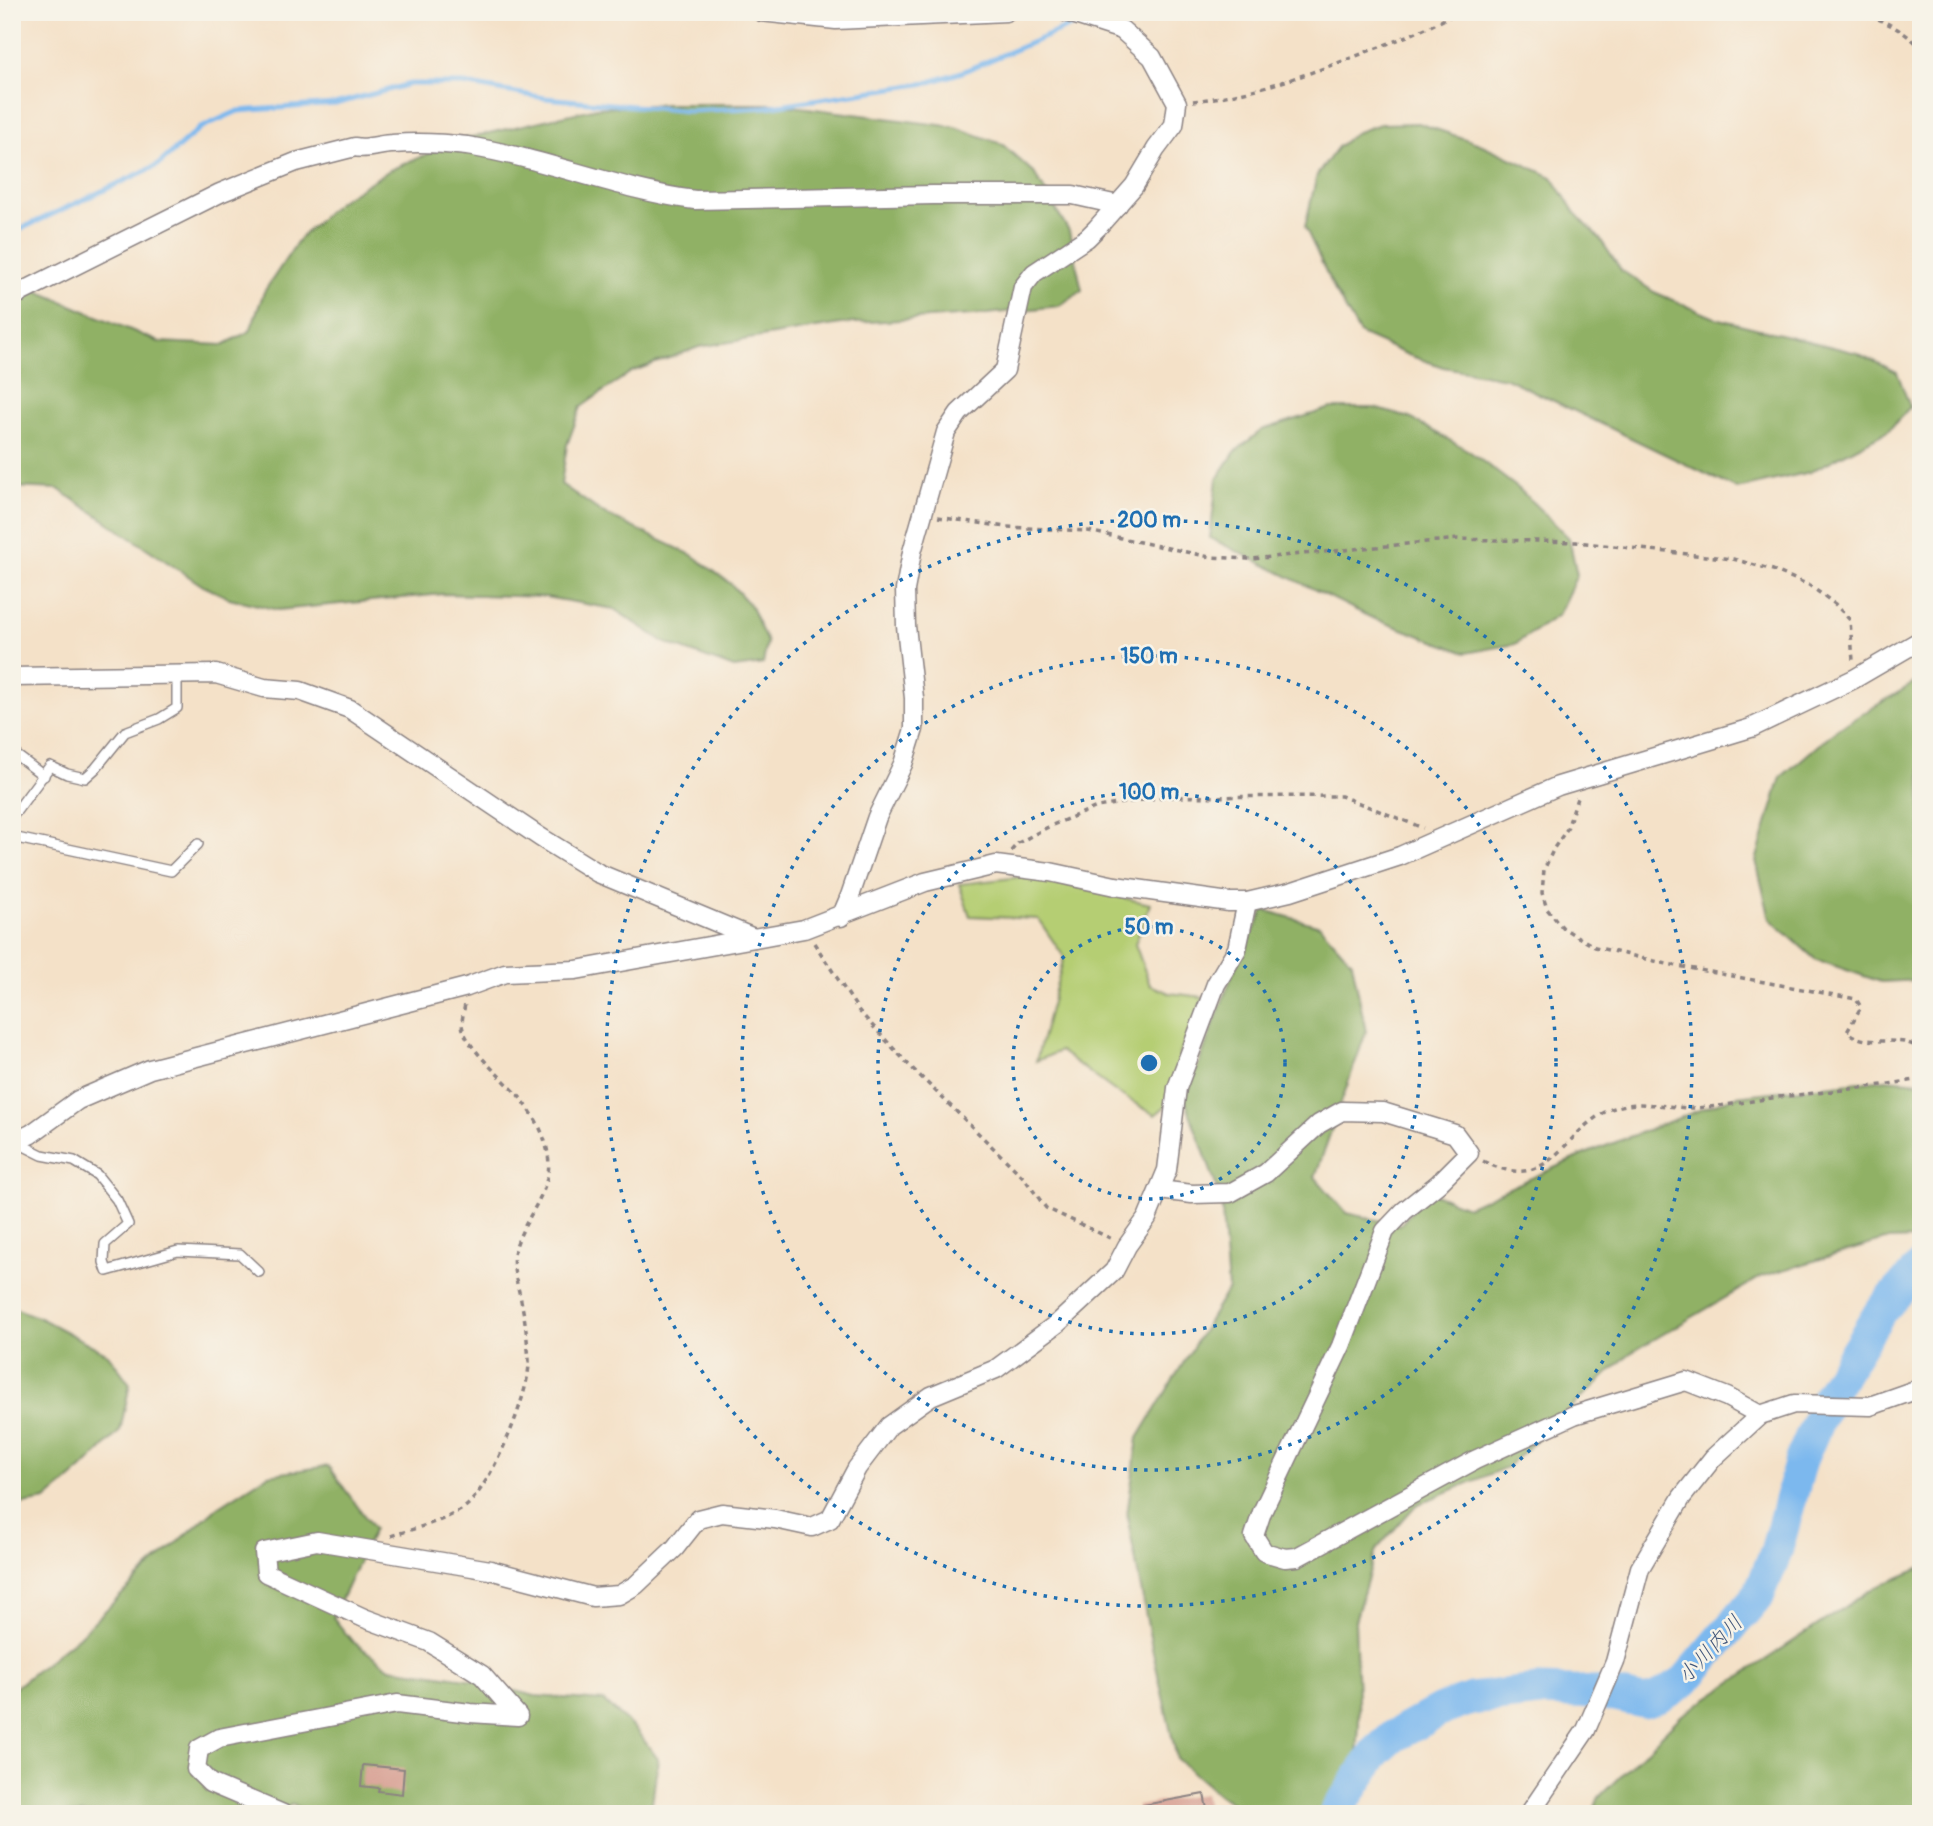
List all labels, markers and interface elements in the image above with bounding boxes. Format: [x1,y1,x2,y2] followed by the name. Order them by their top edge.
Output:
[1117,507,1181,534] text: 200 m
[1120,643,1178,670] text: 150 m
[1119,779,1179,806] text: 100 m
[1125,914,1174,941] text: 50 m
[1137,1051,1161,1075] centre of rings
[1672,1609,1749,1689] water label: 小川内川

